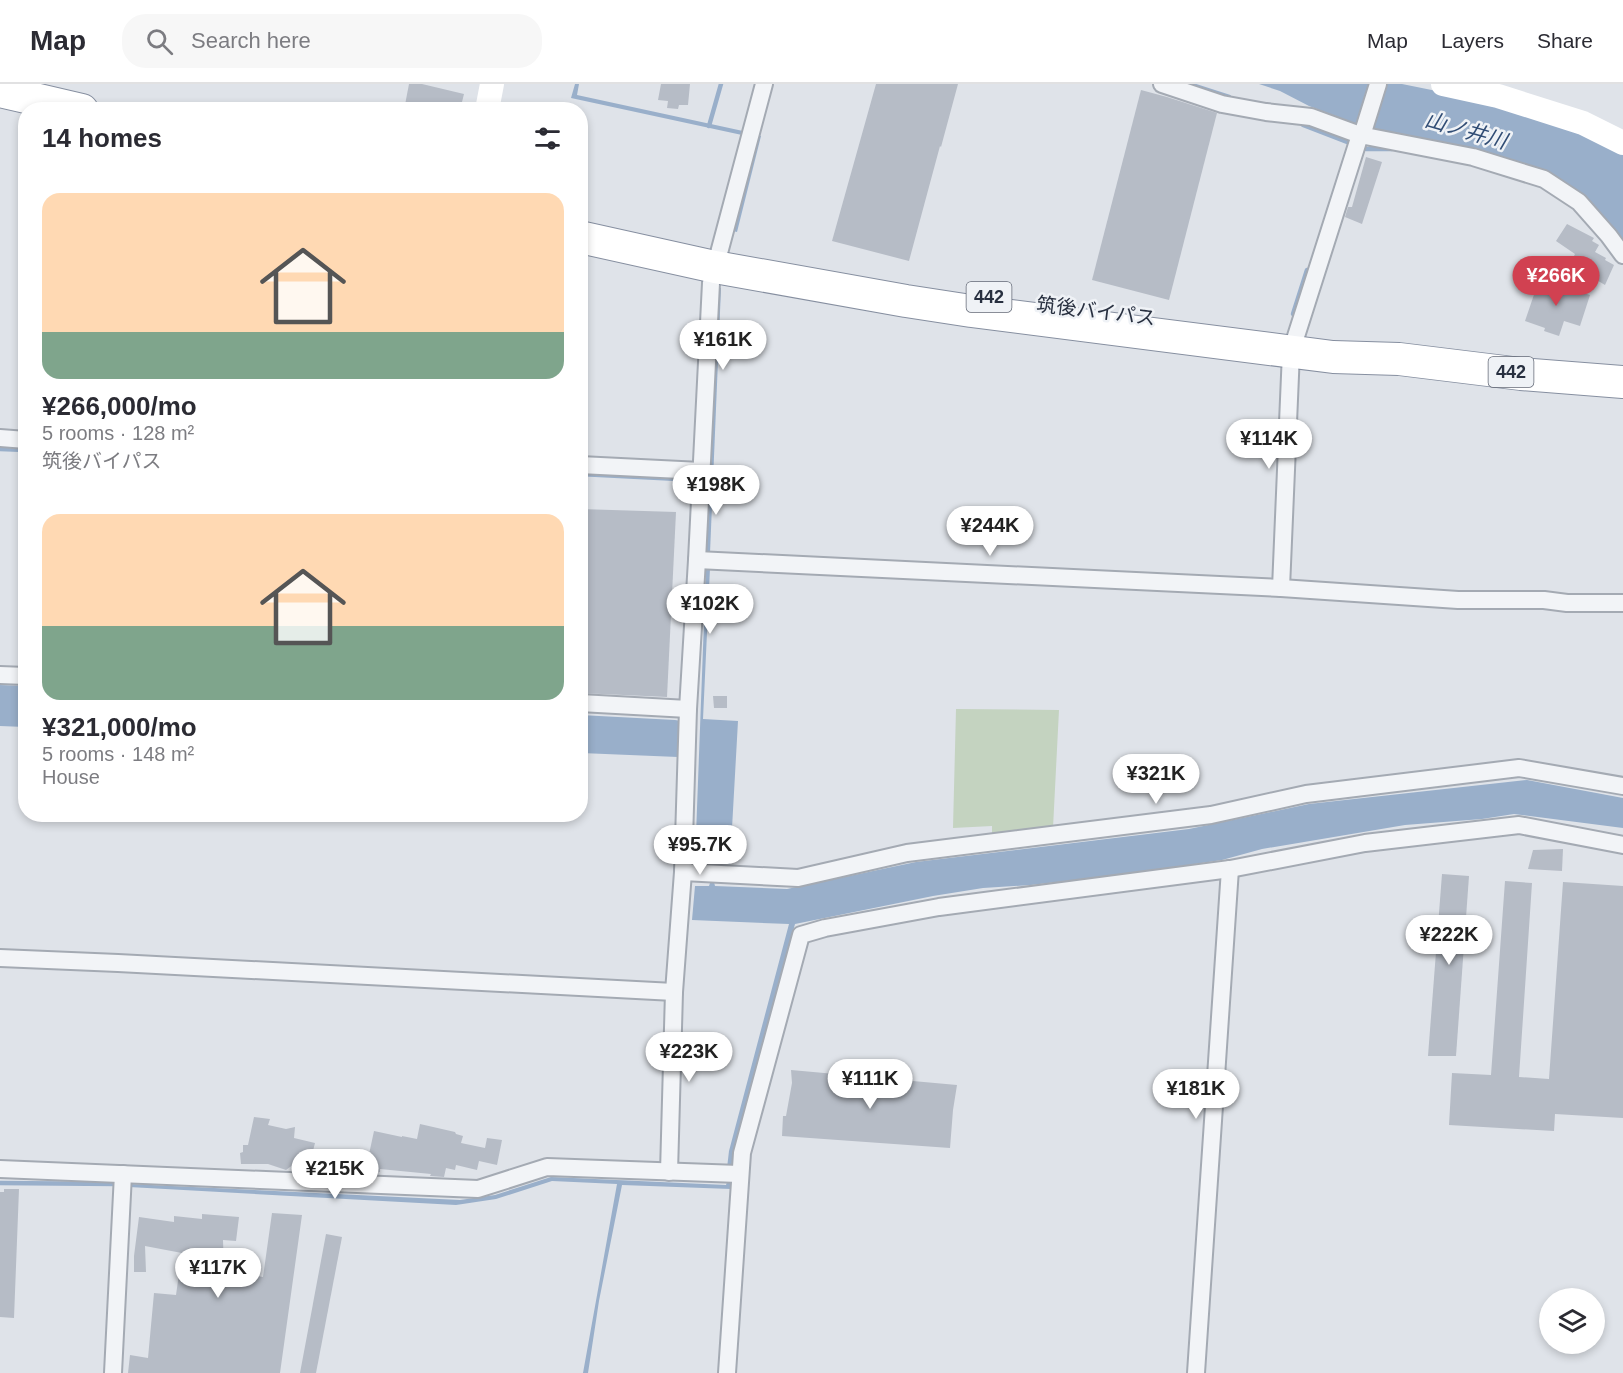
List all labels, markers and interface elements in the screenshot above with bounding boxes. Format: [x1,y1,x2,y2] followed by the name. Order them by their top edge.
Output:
[122,14,542,68] search box
[30,25,86,56] text: Map
[143,25,176,58] icon: search
[191,28,311,53] text: Search here
[1367,29,1408,52] text: Map
[1441,29,1504,52] text: Layers
[1537,29,1593,52] text: Share
[1422,107,1511,153] water label: 山ノ井川
[531,122,564,155] icon: filters
[42,123,162,153] text: 14 homes
[249,232,357,340] icon: home
[1514,256,1598,307] pin: ¥266K
[1527,264,1585,286] text: ¥266K
[966,282,1012,312] road number: 442
[1035,293,1157,329] street label: 筑後バイパス
[681,320,765,371] pin: ¥161K
[694,328,752,350] text: ¥161K
[1488,357,1534,387] road number: 442
[42,391,197,421] text: ¥266,000/mo
[1227,419,1311,470] pin: ¥114K
[42,422,194,444] text: 5 rooms · 128 m²
[1240,427,1298,449] text: ¥114K
[42,450,162,472] text: 筑後バイパス
[674,465,758,516] pin: ¥198K
[687,473,745,495] text: ¥198K
[948,506,1032,557] pin: ¥244K
[961,514,1019,536] text: ¥244K
[249,553,357,661] icon: home
[668,584,752,635] pin: ¥102K
[681,592,739,614] text: ¥102K
[42,712,197,742] text: ¥321,000/mo
[42,743,194,765] text: 5 rooms · 148 m²
[1114,754,1198,805] pin: ¥321K
[1127,762,1185,784] text: ¥321K
[42,766,100,788] text: House
[651,825,749,876] pin: ¥95.7K
[668,833,732,855] text: ¥95.7K
[1407,915,1491,966] pin: ¥222K
[1420,923,1478,945] text: ¥222K
[647,1032,731,1083] pin: ¥223K
[660,1040,718,1062] text: ¥223K
[828,1059,912,1110] pin: ¥111K
[842,1067,898,1089] text: ¥111K
[1154,1069,1238,1120] pin: ¥181K
[1167,1077,1225,1099] text: ¥181K
[293,1149,377,1200] pin: ¥215K
[306,1157,364,1179] text: ¥215K
[176,1248,260,1299] pin: ¥117K
[189,1256,247,1278] text: ¥117K
[1539,1288,1605,1354] map controls
[1539,1288,1605,1354] button: layers

